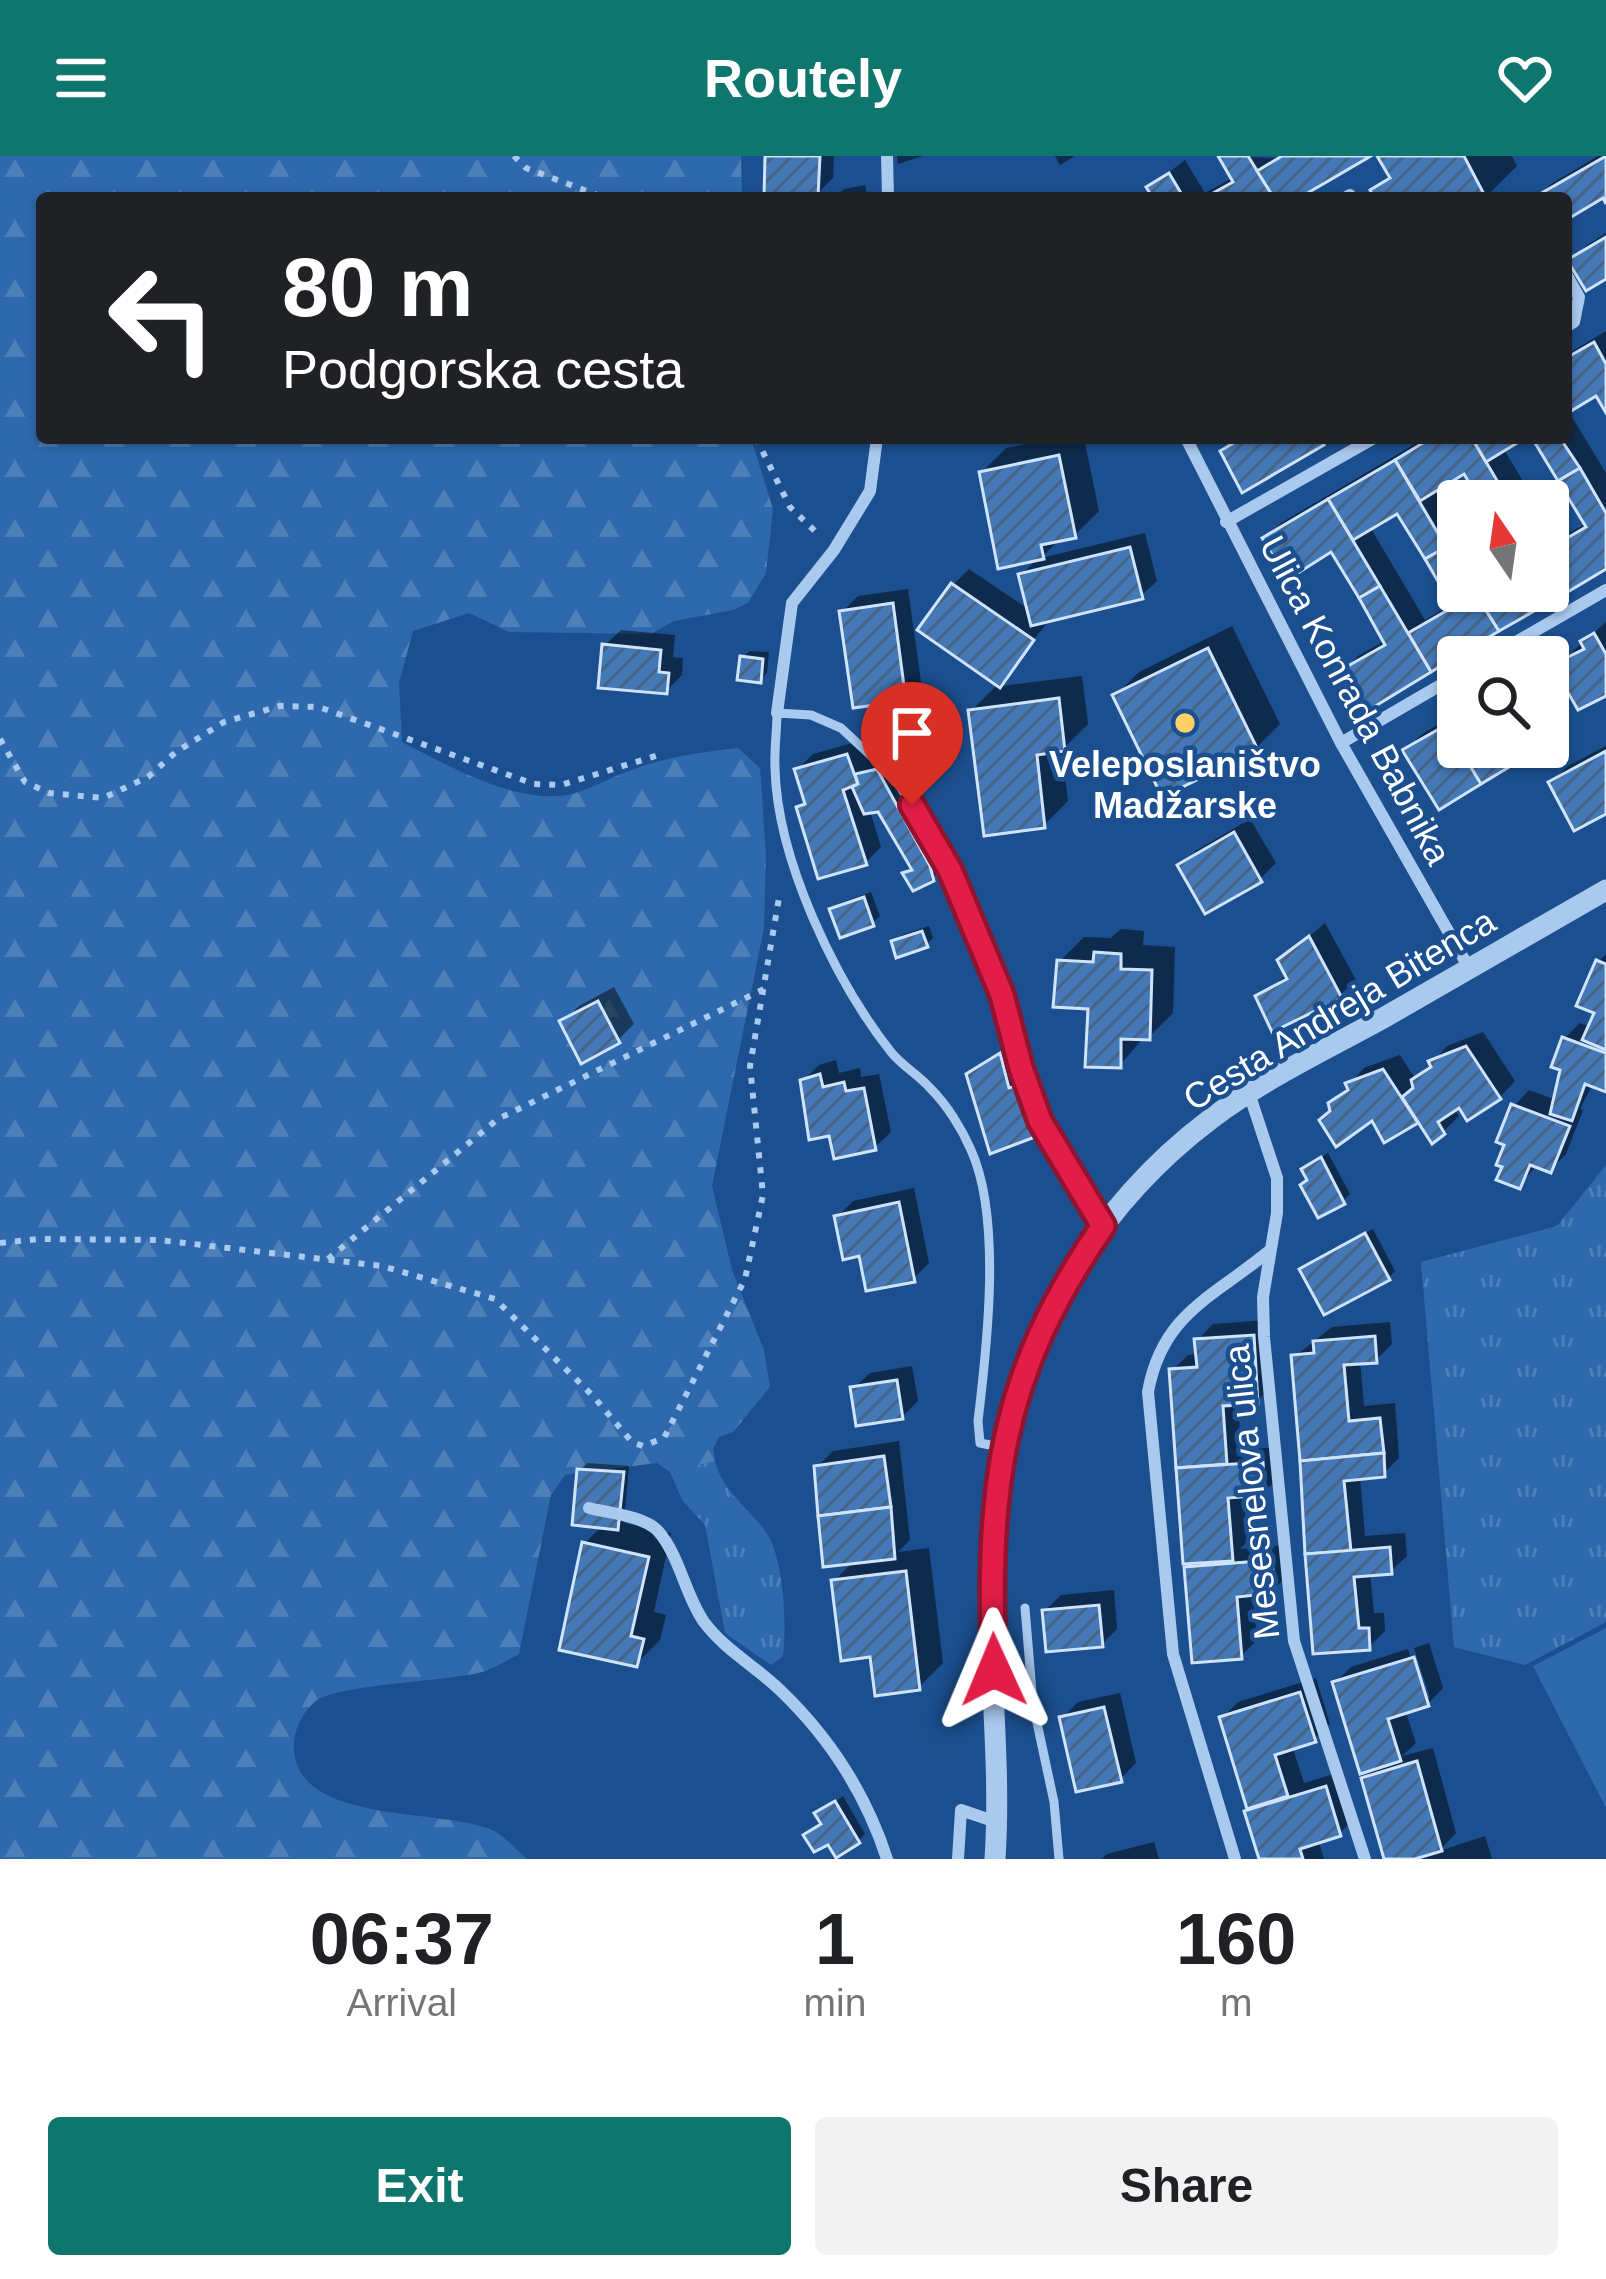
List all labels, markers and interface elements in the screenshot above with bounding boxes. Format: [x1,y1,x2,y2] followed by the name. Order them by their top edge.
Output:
[48,45,114,111] icon: menu
[1492,45,1558,111] icon: heart
[704,48,902,108] text: Routely
[84,240,240,396] icon: left
[282,240,473,334] text: 80 m
[282,339,684,399] text: Podgorska cesta
[1437,480,1569,612] north arrow
[1437,480,1569,768] map controls
[1251,529,1460,872] street label: Ulica Konrada Babnika
[1437,636,1569,768] button: search
[861,682,963,805] pin
[879,700,945,766] icon: arrive
[1172,710,1198,736] marker: Veleposlaništvo Madžarske
[1049,744,1321,826] place label: Veleposlaništvo Madžarske
[1176,900,1503,1119] street label: Cesta Andreja Bitenca
[1216,1342,1287,1641] street label: Mesesnelova ulica
[931,1607,1057,1733] position arrow
[310,1899,494,1979] text: 06:37
[815,1899,855,1979] text: 1
[1176,1899,1296,1979] text: 160
[347,1981,457,2024] text: Arrival
[804,1981,866,2024] text: min
[1220,1981,1252,2024] text: m
[48,2117,791,2255] button: Exit
[815,2117,1558,2255] button: Share

